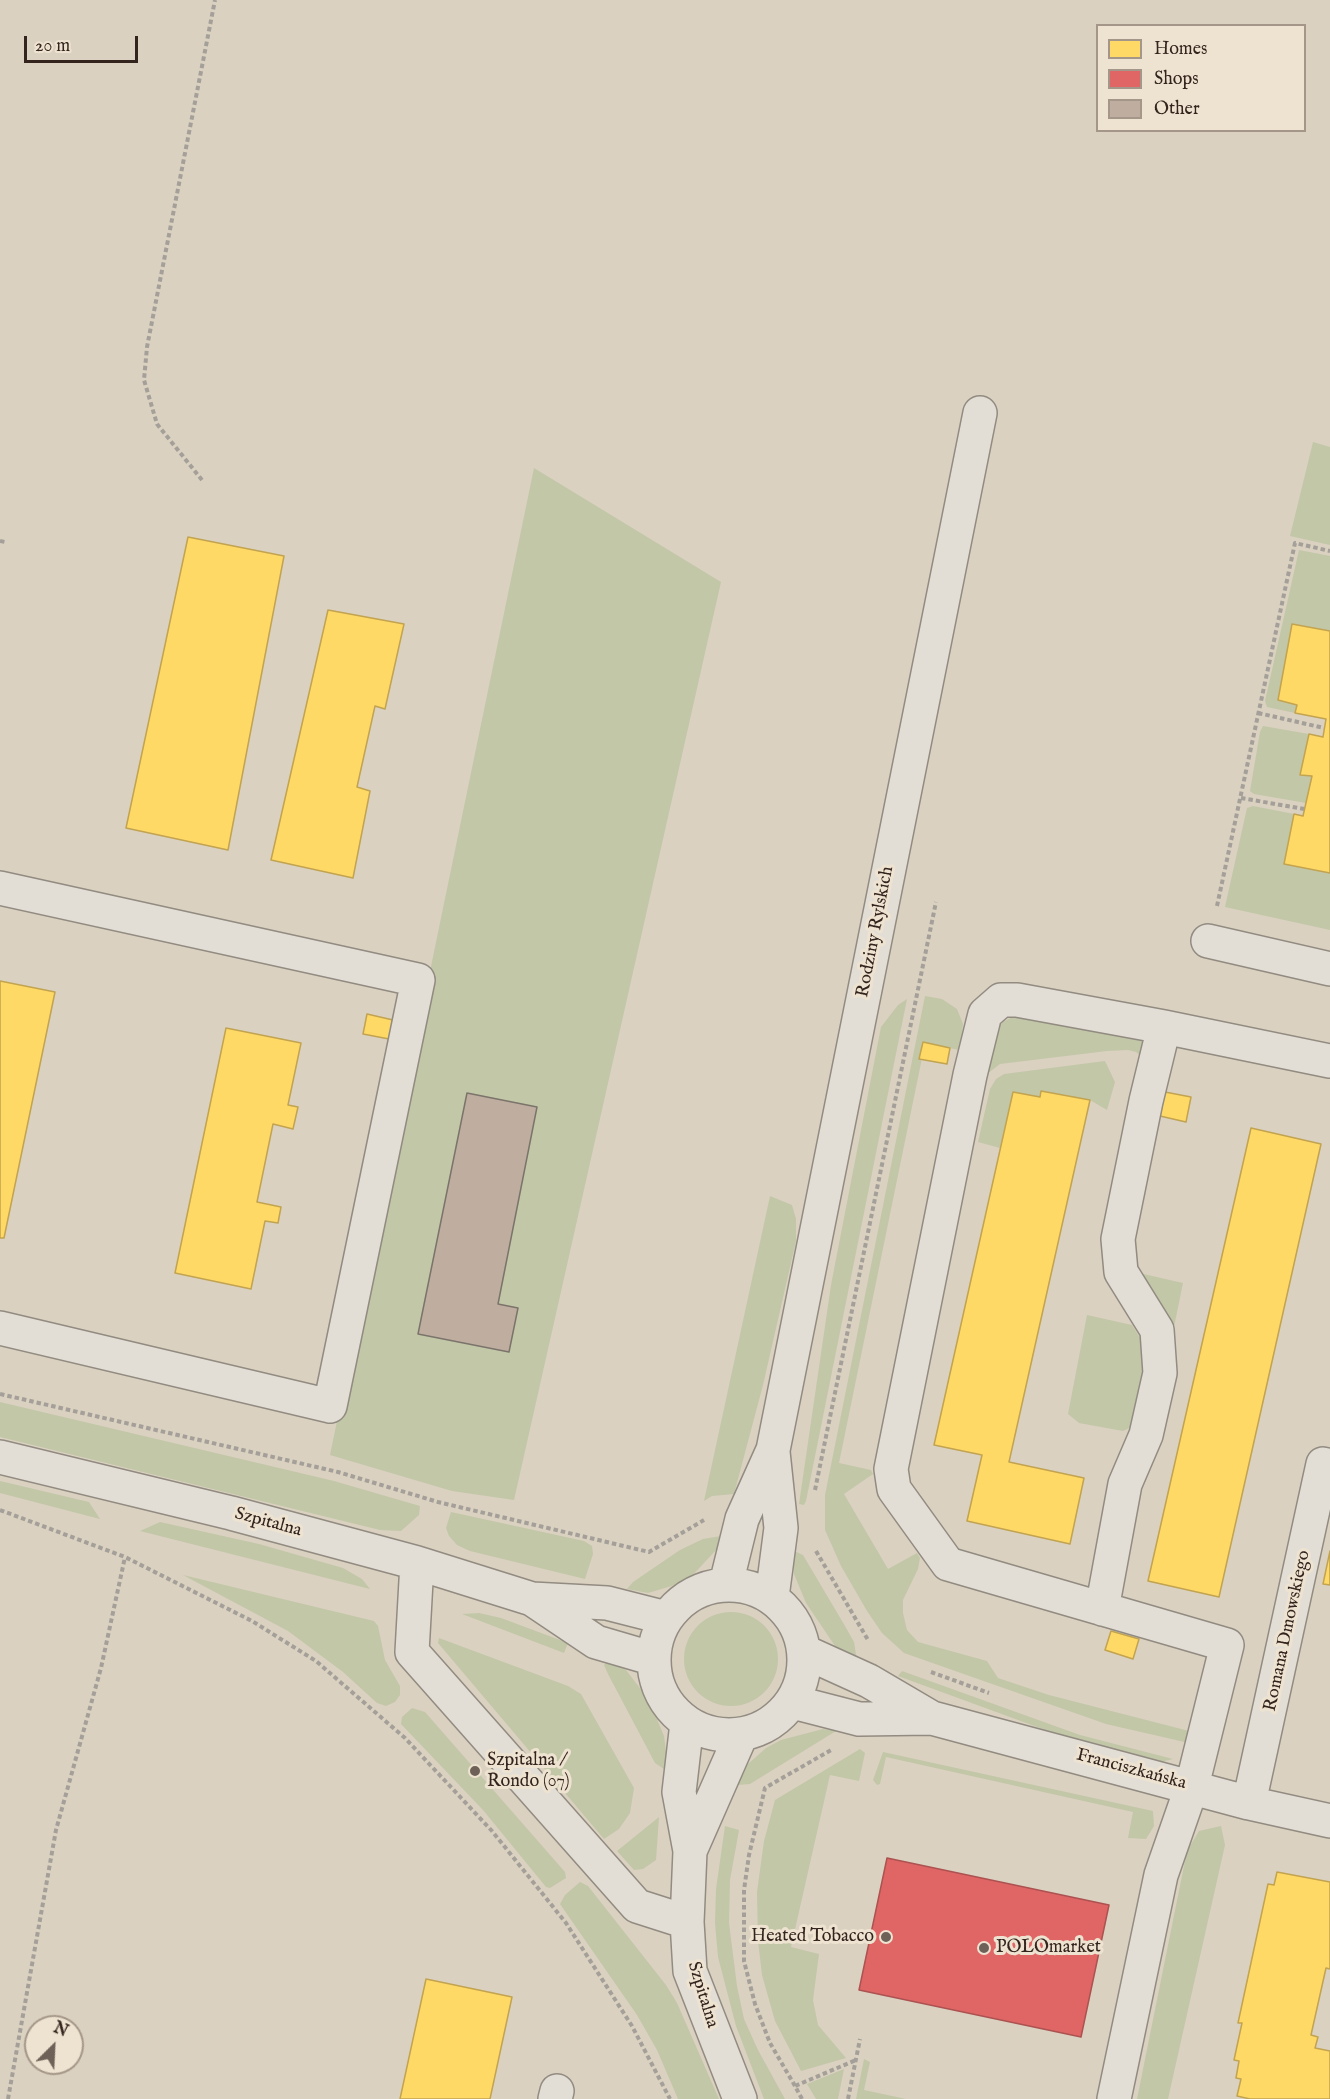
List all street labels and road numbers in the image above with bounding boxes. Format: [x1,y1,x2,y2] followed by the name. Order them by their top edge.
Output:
[853,865,899,999] street label: Rodziny Rylskich
[232,1504,304,1542] street label: Szpitalna
[1260,1548,1316,1714] street label: Romana Dmowskiego
[1074,1745,1188,1795] street label: Franciszkańska
[682,1959,722,2031] street label: Szpitalna

